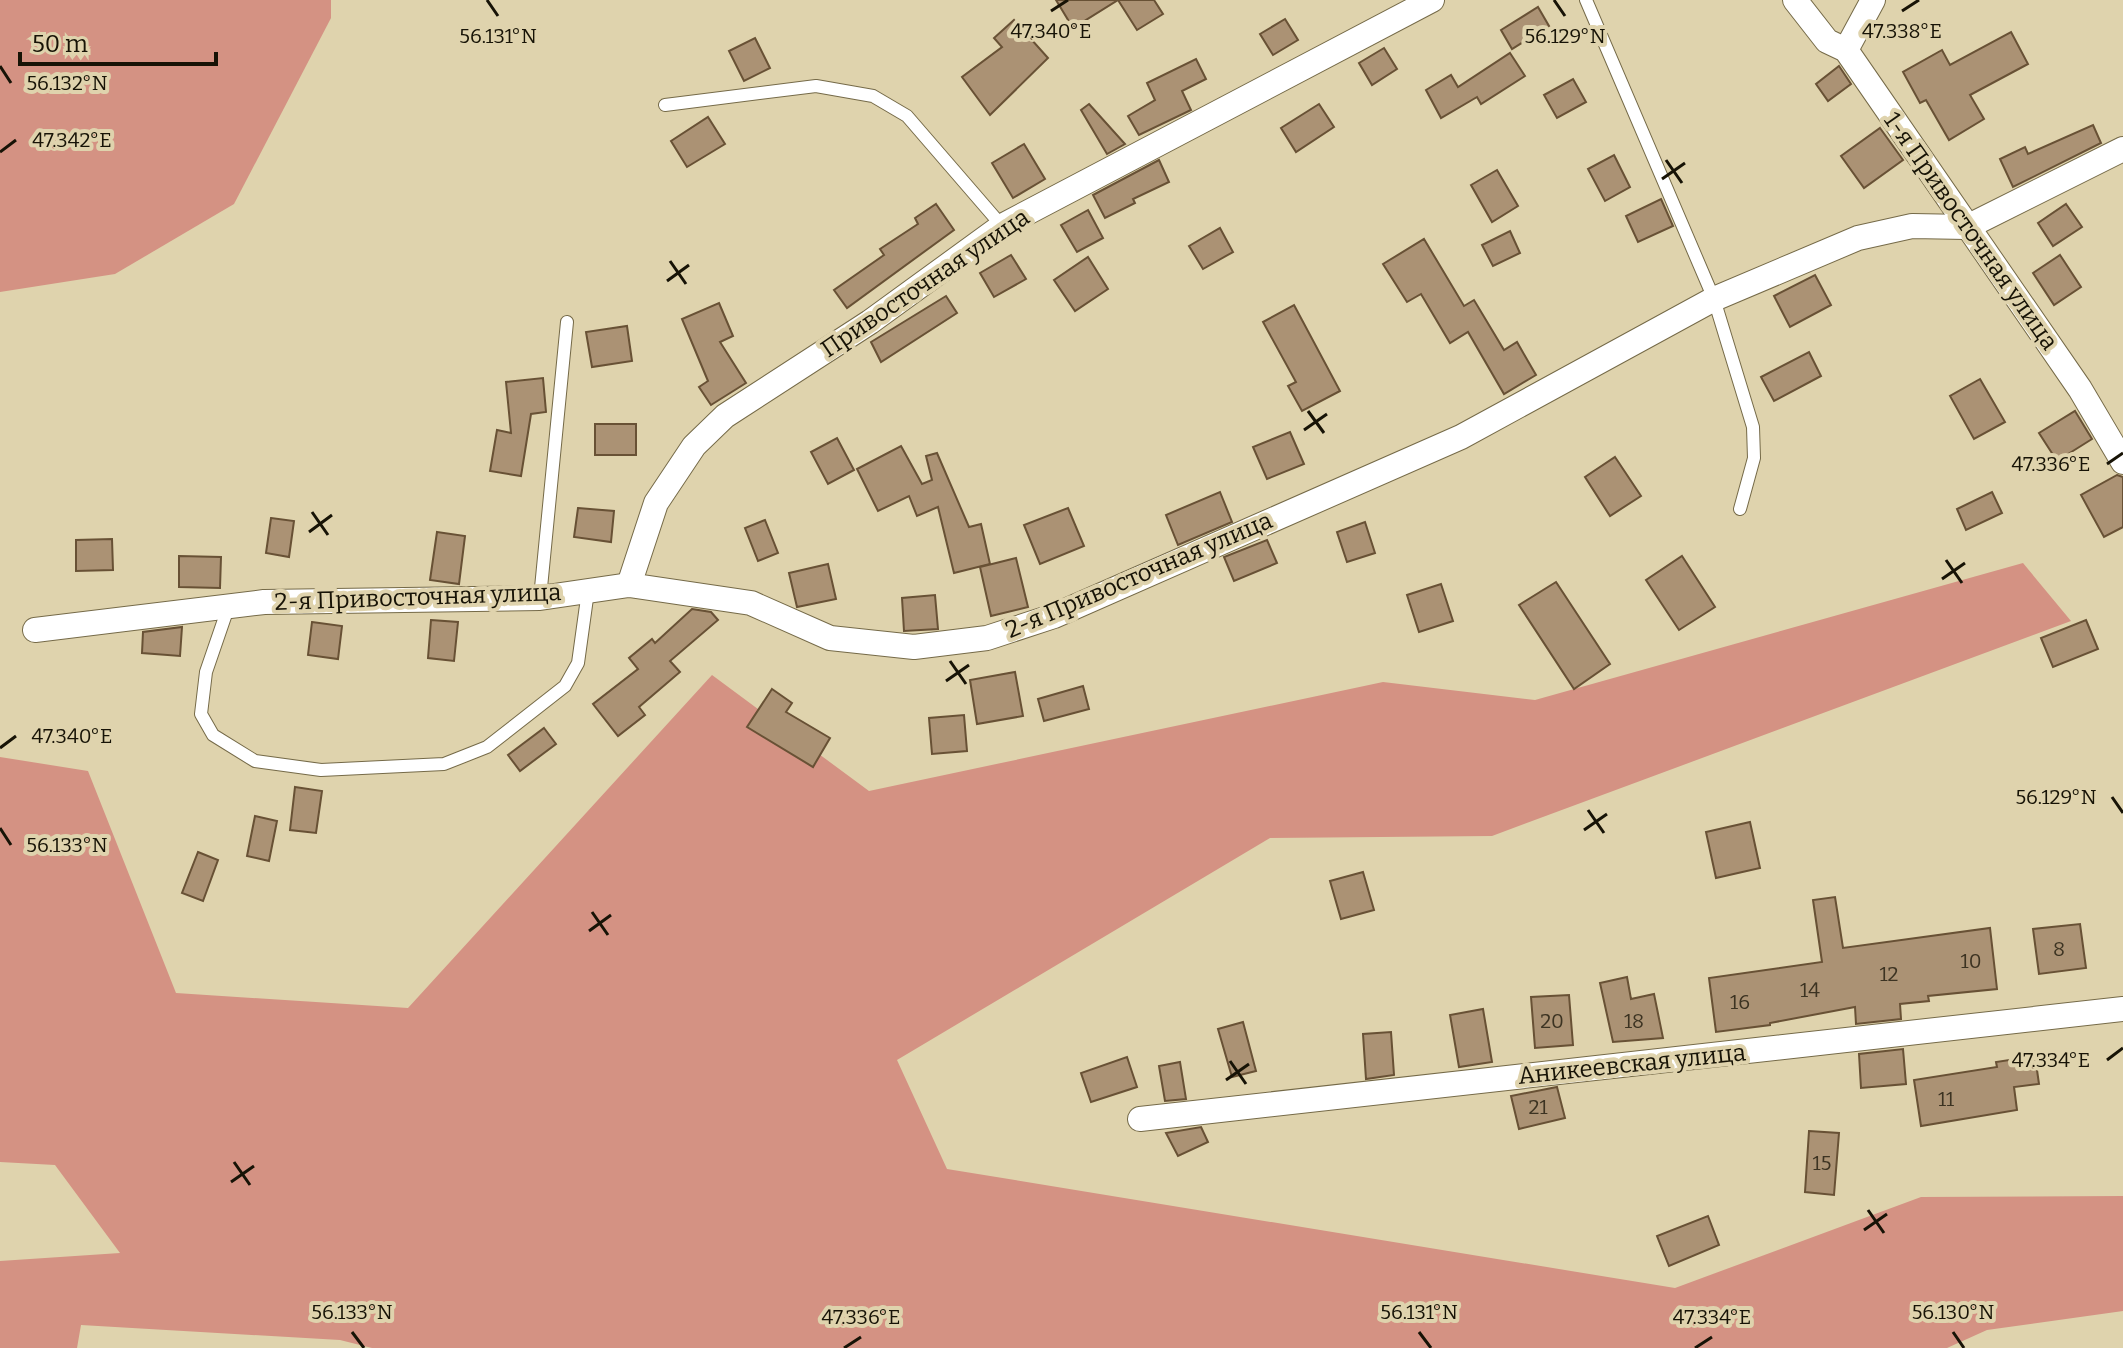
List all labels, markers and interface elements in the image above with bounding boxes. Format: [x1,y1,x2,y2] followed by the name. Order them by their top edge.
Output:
[20,16,216,66] scale bar
[1011,19,1091,43] text: 47.340°E
[1862,19,1942,43] text: 47.338°E
[459,24,537,48] text: 56.131°N
[1524,24,1606,48] text: 56.129°N
[32,30,88,58] text: 50 m
[26,71,108,95] text: 56.132°N
[1878,107,2064,355] street label: 1-я Привосточная улица
[32,128,112,152] text: 47.342°E
[816,203,1034,363] street label: Привосточная улица
[2012,452,2090,476] text: 47.336°E
[1001,506,1277,644] street label: 2-я Привосточная улица
[274,578,562,616] street label: 2-я Привосточная улица
[32,724,112,748] text: 47.340°E
[2015,785,2097,809] text: 56.129°N
[26,833,108,857] text: 56.133°N
[2053,937,2065,961] house number: 8
[1961,949,1981,973] house number: 10
[1880,962,1899,986] house number: 12
[1800,978,1820,1002] house number: 14
[1730,990,1750,1014] house number: 16
[1540,1009,1564,1033] house number: 20
[1624,1009,1644,1033] house number: 18
[1517,1038,1747,1090] street label: Аникеевская улица
[2012,1048,2090,1072] text: 47.334°E
[1938,1087,1954,1111] house number: 11
[1529,1095,1548,1119] house number: 21
[1813,1151,1831,1175] house number: 15
[311,1300,393,1324] text: 56.133°N
[1380,1300,1458,1324] text: 56.131°N
[1912,1300,1995,1324] text: 56.130°N
[822,1305,900,1329] text: 47.336°E
[1673,1305,1751,1329] text: 47.334°E

